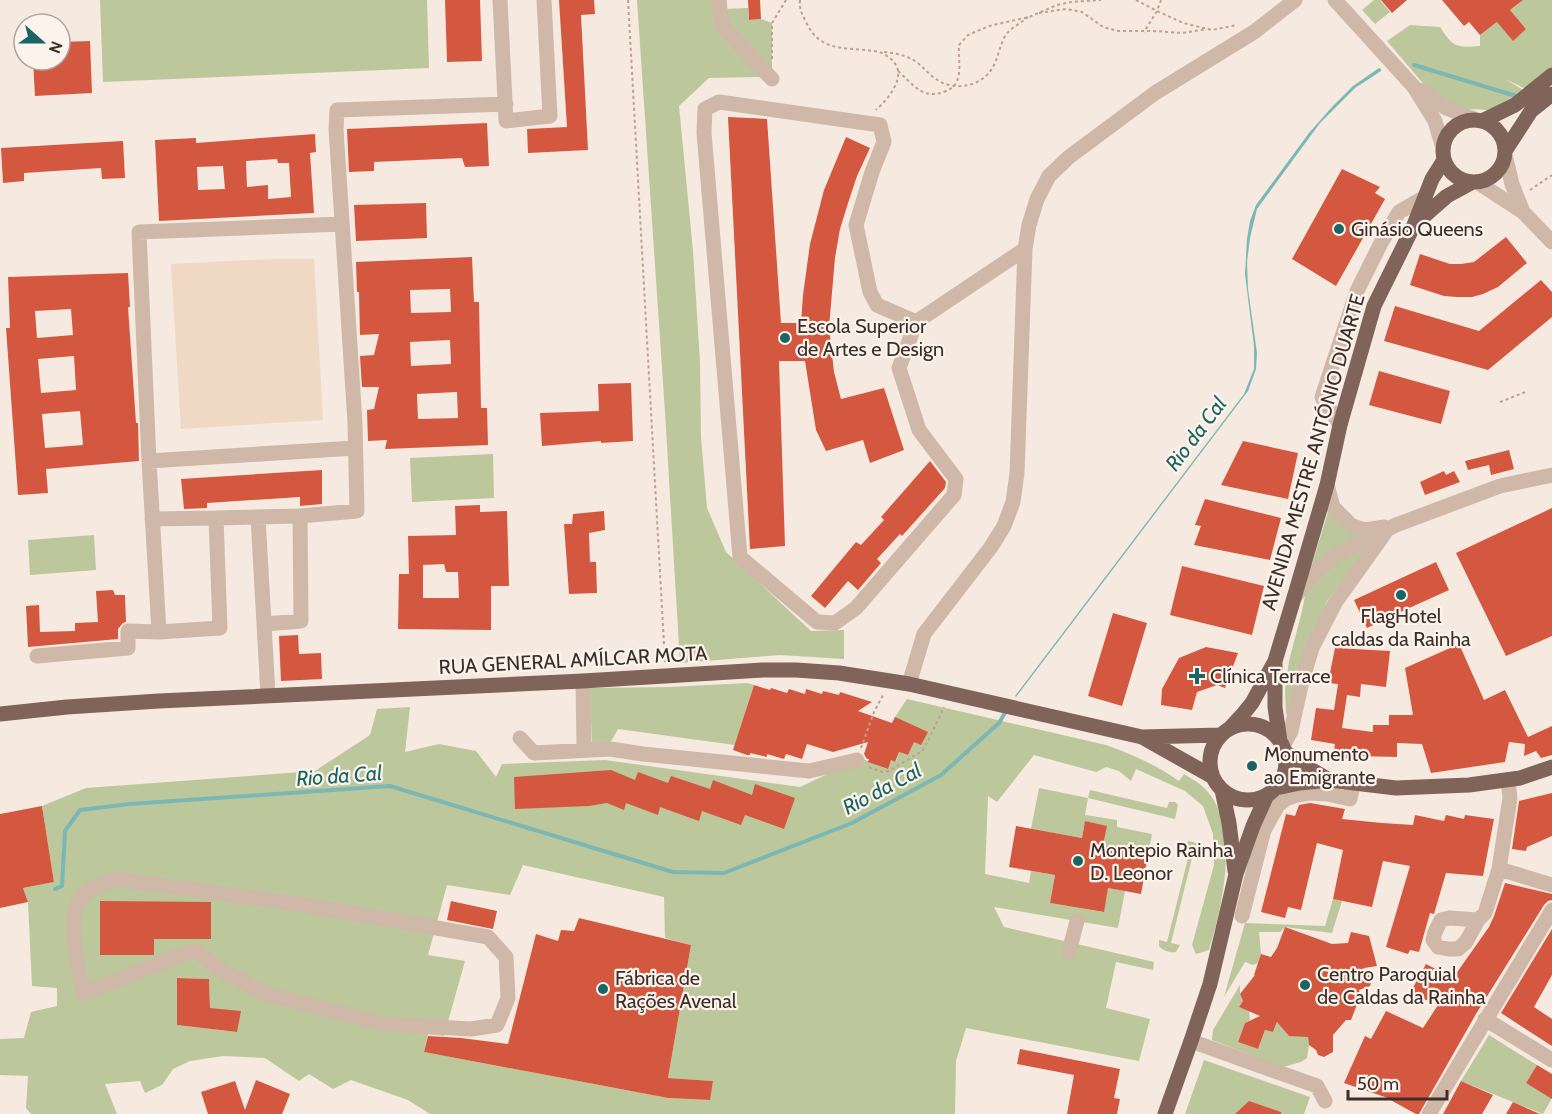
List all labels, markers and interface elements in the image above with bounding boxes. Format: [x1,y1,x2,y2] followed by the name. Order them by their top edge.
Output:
[12,12,72,72] north arrow
[45,39,66,56] text: N
[1351,217,1483,241] place label: Ginásio Queens
[1332,222,1346,236] marker: Ginásio Queens
[1256,291,1370,613] street label: AVENIDA MESTRE ANTÓNIO DUARTE
[797,314,944,361] place label: Escola Superior de Artes e Design
[778,331,792,345] marker: Escola Superior de Artes e Design
[1160,392,1231,475] water label: Rio da Cal
[1394,588,1408,602] marker: FlagHotel caldas da Rainha
[1331,604,1471,651] place label: FlagHotel caldas da Rainha
[438,641,709,679] street label: RUA GENERAL AMÍLCAR MOTA
[1210,664,1330,688] place label: Clínica Terrace
[1188,667,1206,685] marker: Clínica Terrace
[1264,742,1375,789] place label: Monumento ao Emigrante
[838,757,926,820] water label: Rio da Cal
[1245,759,1259,773] marker: Monumento ao Emigrante
[295,760,383,791] water label: Rio da Cal
[1090,838,1234,885] place label: Montepio Rainha D. Leonor
[1071,854,1085,868] marker: Montepio Rainha D. Leonor
[1317,962,1486,1009] place label: Centro Paroquial de Caldas da Rainha
[615,966,737,1013] place label: Fábrica de Rações Avenal
[1298,978,1312,992] marker: Centro Paroquial de Caldas da Rainha
[596,982,610,996] marker: Fábrica de Rações Avenal
[1348,1063,1447,1101] scale bar
[1357,1073,1399,1095] text: 50 m

